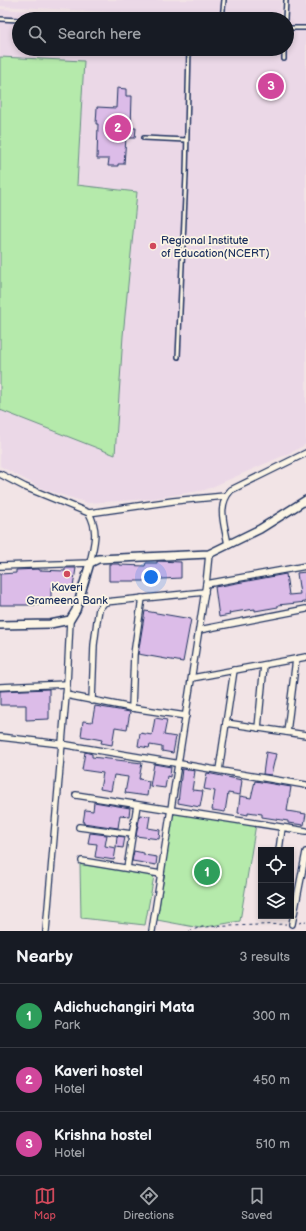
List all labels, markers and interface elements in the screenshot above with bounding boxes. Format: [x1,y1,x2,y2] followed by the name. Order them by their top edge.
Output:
[12,12,294,56] search box
[26,23,48,45] icon: search
[58,25,141,44] text: Search here
[258,71,284,101] pin: 3
[105,113,131,143] pin: 2
[161,234,270,260] place label: Regional Institute of Education(NCERT)
[148,241,158,251] marker: Regional Institute of Education(NCERT)
[141,567,161,587] your location
[62,569,72,579] marker: Kaveri Grameena Bank
[26,581,108,607] place label: Kaveri Grameena Bank
[258,847,294,919] map controls
[258,847,294,883] button: locate
[194,857,220,887] pin: 1
[258,883,294,919] button: layers
[16,947,73,967] text: Nearby
[239,949,290,965] text: 3 results
[54,998,195,1017] text: Adichuchangiri Mata
[26,1008,32,1024] text: 1
[252,1008,290,1024] text: 300 m
[54,1017,80,1033] text: Park
[54,1062,143,1081] text: Kaveri hostel
[25,1072,33,1088] text: 2
[253,1072,290,1088] text: 450 m
[54,1081,85,1097] text: Hotel
[54,1126,152,1145] text: Krishna hostel
[25,1136,33,1152] text: 3
[256,1136,290,1152] text: 510 m
[54,1145,85,1161] text: Hotel
[34,1185,56,1222] tab: Map
[123,1185,174,1222] tab: Directions
[241,1185,272,1222] tab: Saved

